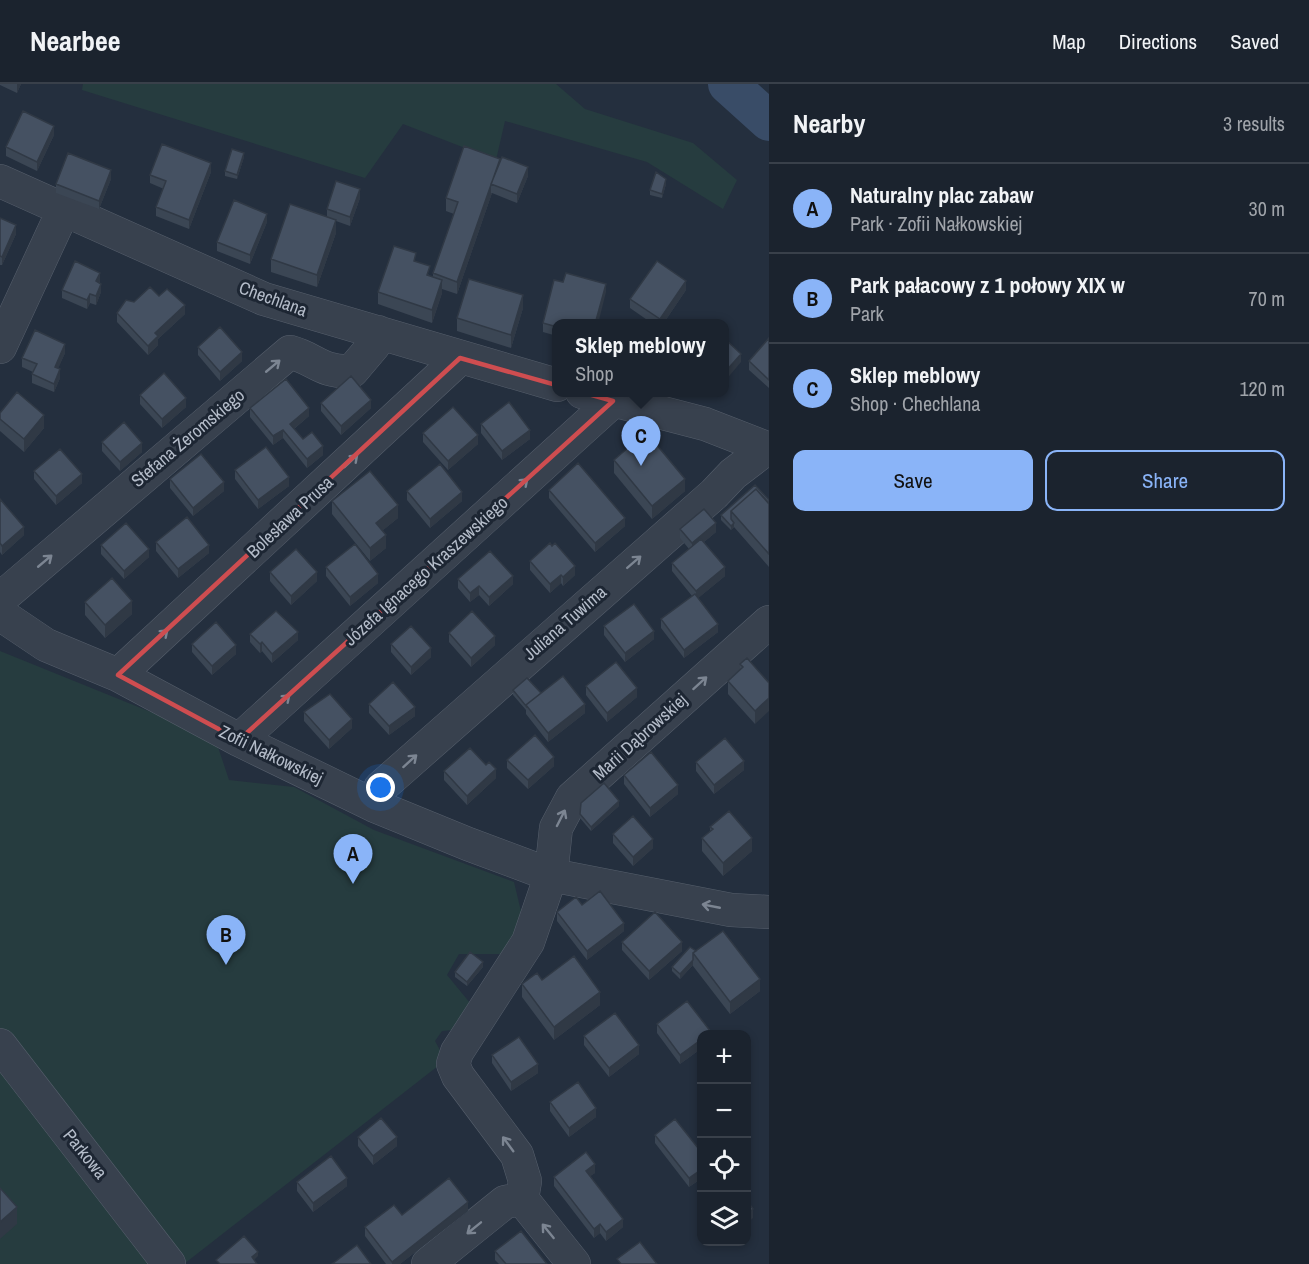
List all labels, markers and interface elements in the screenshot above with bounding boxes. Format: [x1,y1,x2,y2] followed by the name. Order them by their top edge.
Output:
[30,22,121,60] text: Nearbee
[1052,27,1086,56] text: Map
[1119,27,1197,56] text: Directions
[1230,27,1279,56] text: Saved
[793,106,865,141] text: Nearby
[1223,110,1285,137] text: 3 results
[850,180,1033,210] text: Naturalny plac zabaw
[807,195,818,222] text: A
[1249,195,1285,222] text: 30 m
[850,210,1022,237] text: Park · Zofii Nałkowskiej
[850,270,1125,300] text: Park pałacowy z 1 połowy XIX w
[236,275,311,322] street label: Chechlana
[807,285,818,312] text: B
[1249,285,1285,312] text: 70 m
[850,300,884,327] text: Park
[552,319,729,397] popup
[575,330,706,360] text: Sklep meblowy
[265,360,281,373] one-way arrow
[575,360,614,387] text: Shop
[850,360,980,390] text: Sklep meblowy
[807,375,818,402] text: C
[1239,375,1285,402] text: 120 m
[126,383,250,493] street label: Stefana Żeromskiego
[850,390,980,417] text: Shop · Chechlana
[622,416,660,466] pin: C
[793,450,1033,511] button: Save
[1045,450,1285,511] button: Share
[343,454,358,468] one-way arrow
[241,470,338,563] street label: Bolesława Prusa
[513,479,528,493] one-way arrow
[338,490,513,651] street label: Józefa Ignacego Kraszewskiego
[37,554,52,568] one-way arrow
[626,555,641,569] one-way arrow
[518,580,612,666] street label: Juliana Tuwima
[153,629,168,643] one-way arrow
[692,676,707,690] one-way arrow
[587,688,692,786] street label: Marii Dąbrowskiej
[275,694,290,708] one-way arrow
[215,719,327,790] street label: Zofii Nałkowskiej
[402,754,417,768] one-way arrow
[366,773,395,802] your location
[556,810,568,828] one-way arrow
[334,834,372,884] pin: A
[702,900,721,911] one-way arrow
[206,916,246,965] pin: B
[697,1030,751,1246] map controls
[697,1030,751,1084] button: +
[697,1084,751,1138] button: −
[58,1124,113,1184] street label: Parkowa
[502,1137,515,1153] one-way arrow
[697,1138,751,1192] button: locate
[697,1192,751,1246] button: layers
[466,1221,482,1234] one-way arrow
[542,1223,555,1239] one-way arrow

